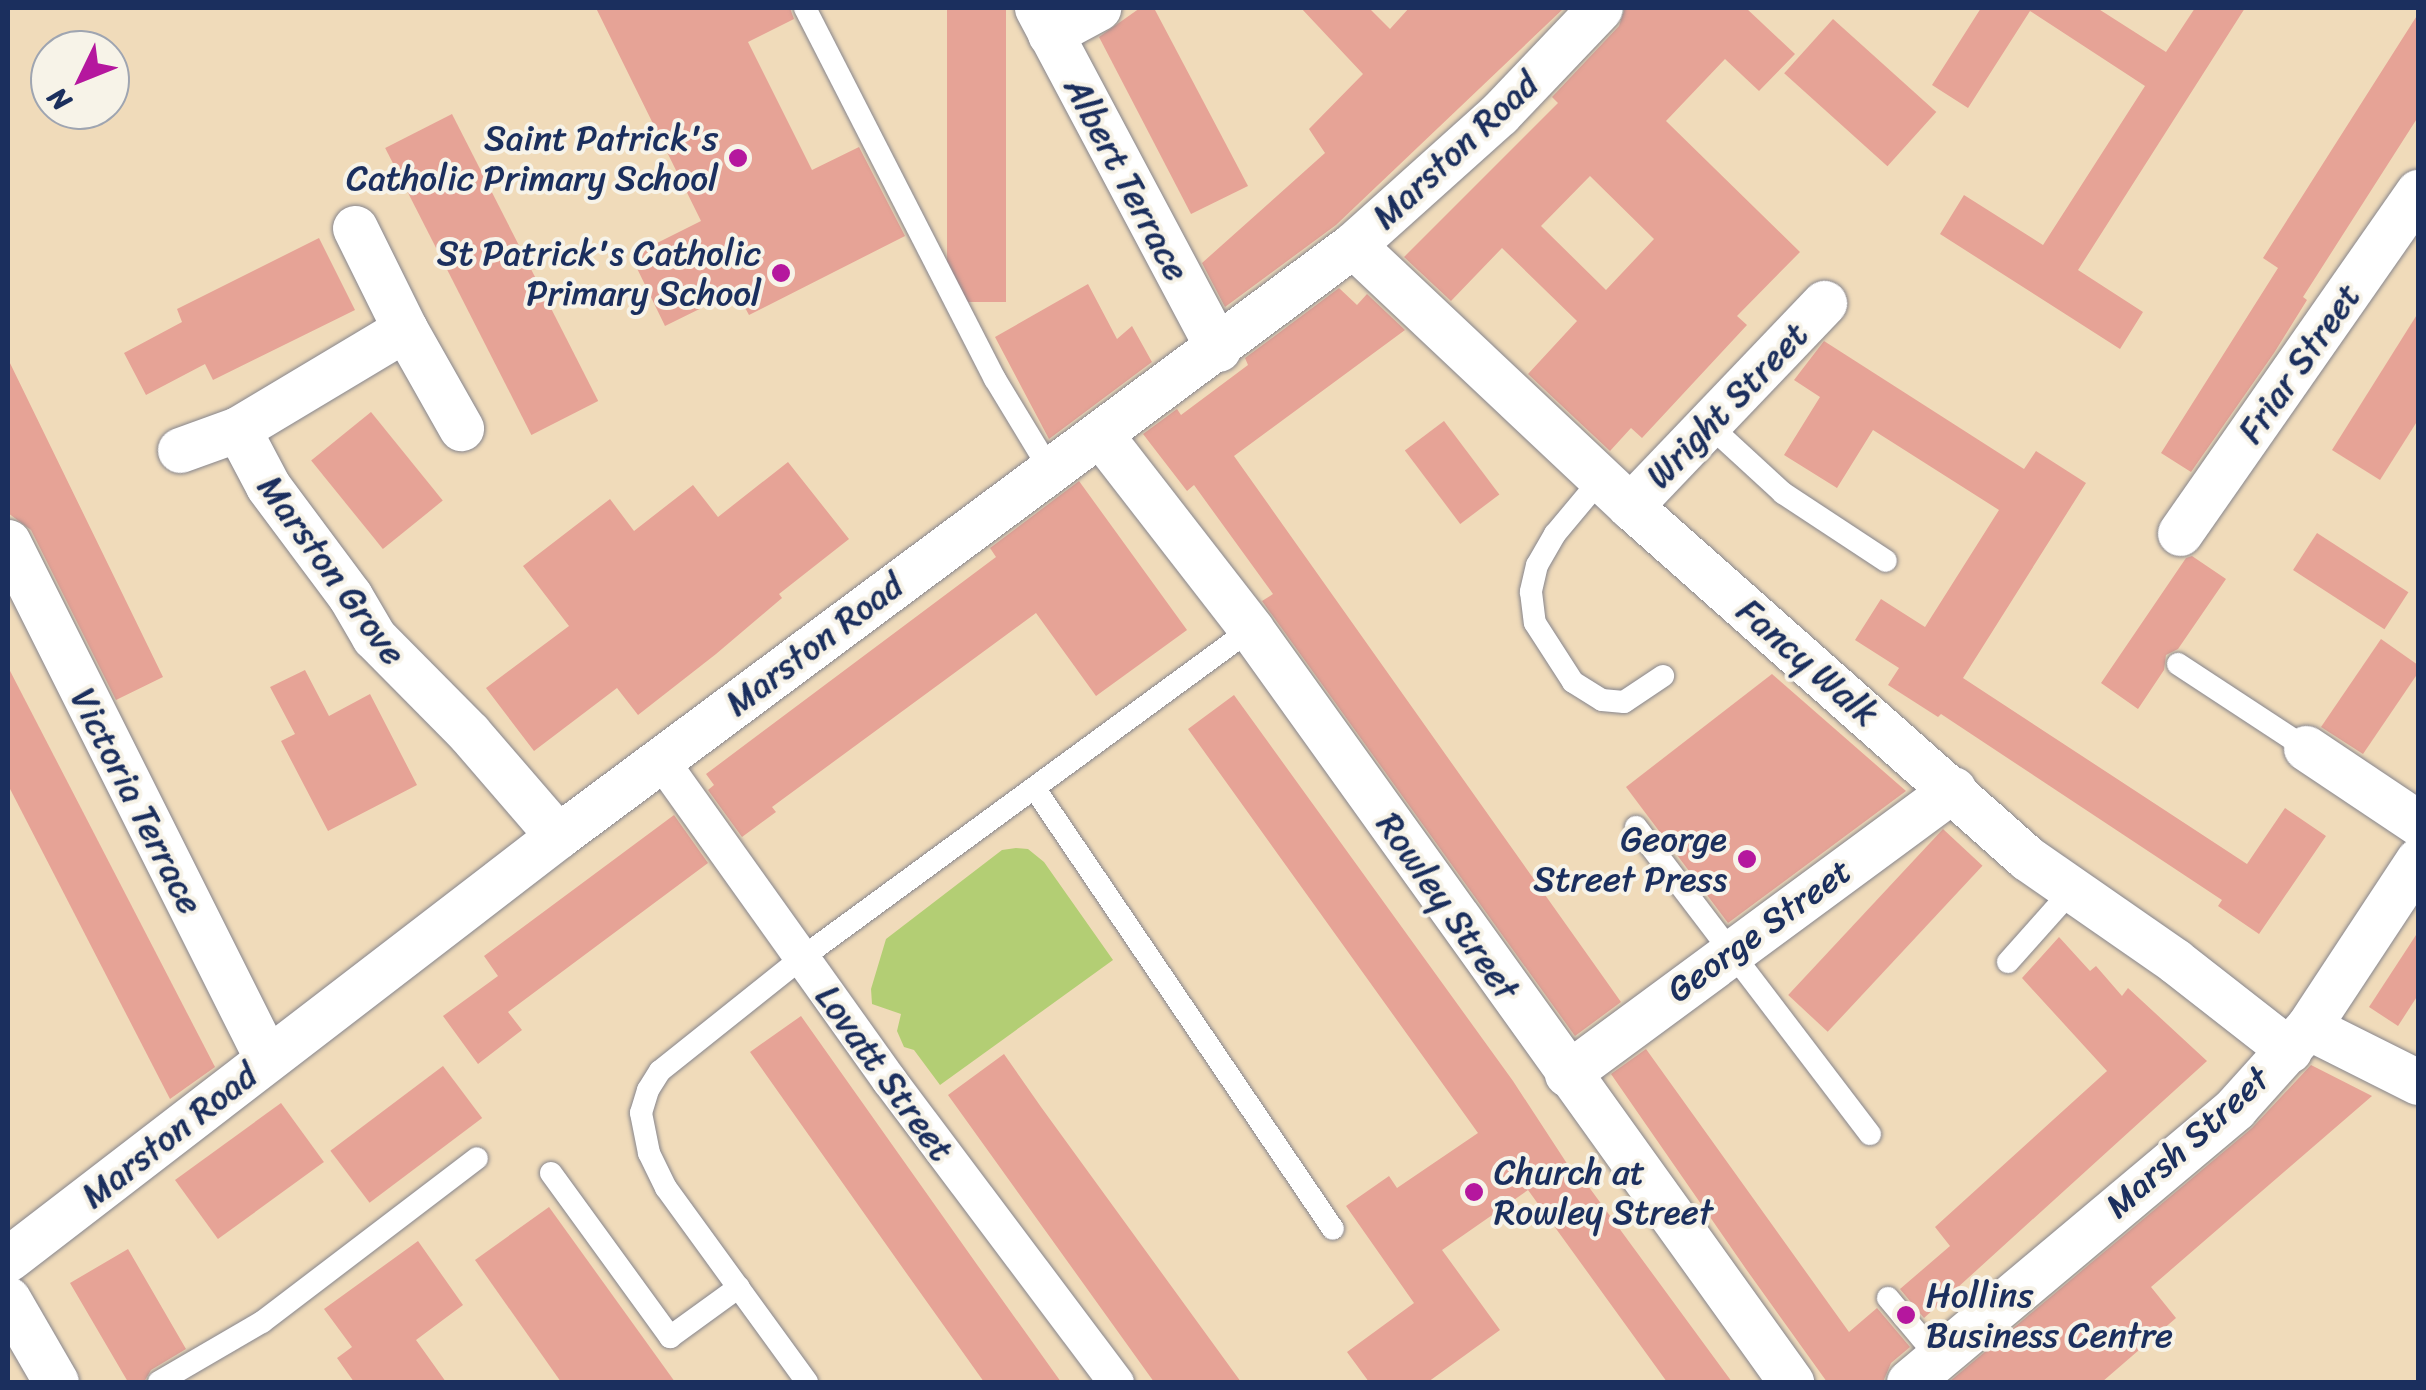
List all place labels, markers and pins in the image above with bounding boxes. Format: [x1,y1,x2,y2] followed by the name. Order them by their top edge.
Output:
[346,117,718,199] place label: Saint Patrick's Catholic Primary School
[727,147,749,169] marker: Saint Patrick's Catholic Primary School
[434,232,761,314] place label: St Patrick's Catholic Primary School
[770,262,792,284] marker: St Patrick's Catholic Primary School
[1532,818,1727,900] place label: George Street Press
[1736,848,1758,870] marker: George Street Press
[1494,1151,1714,1233] place label: Church at Rowley Street
[1463,1181,1485,1203] marker: Church at Rowley Street
[1926,1274,2174,1356] place label: Hollins Business Centre
[1895,1304,1917,1326] marker: Hollins Business Centre

